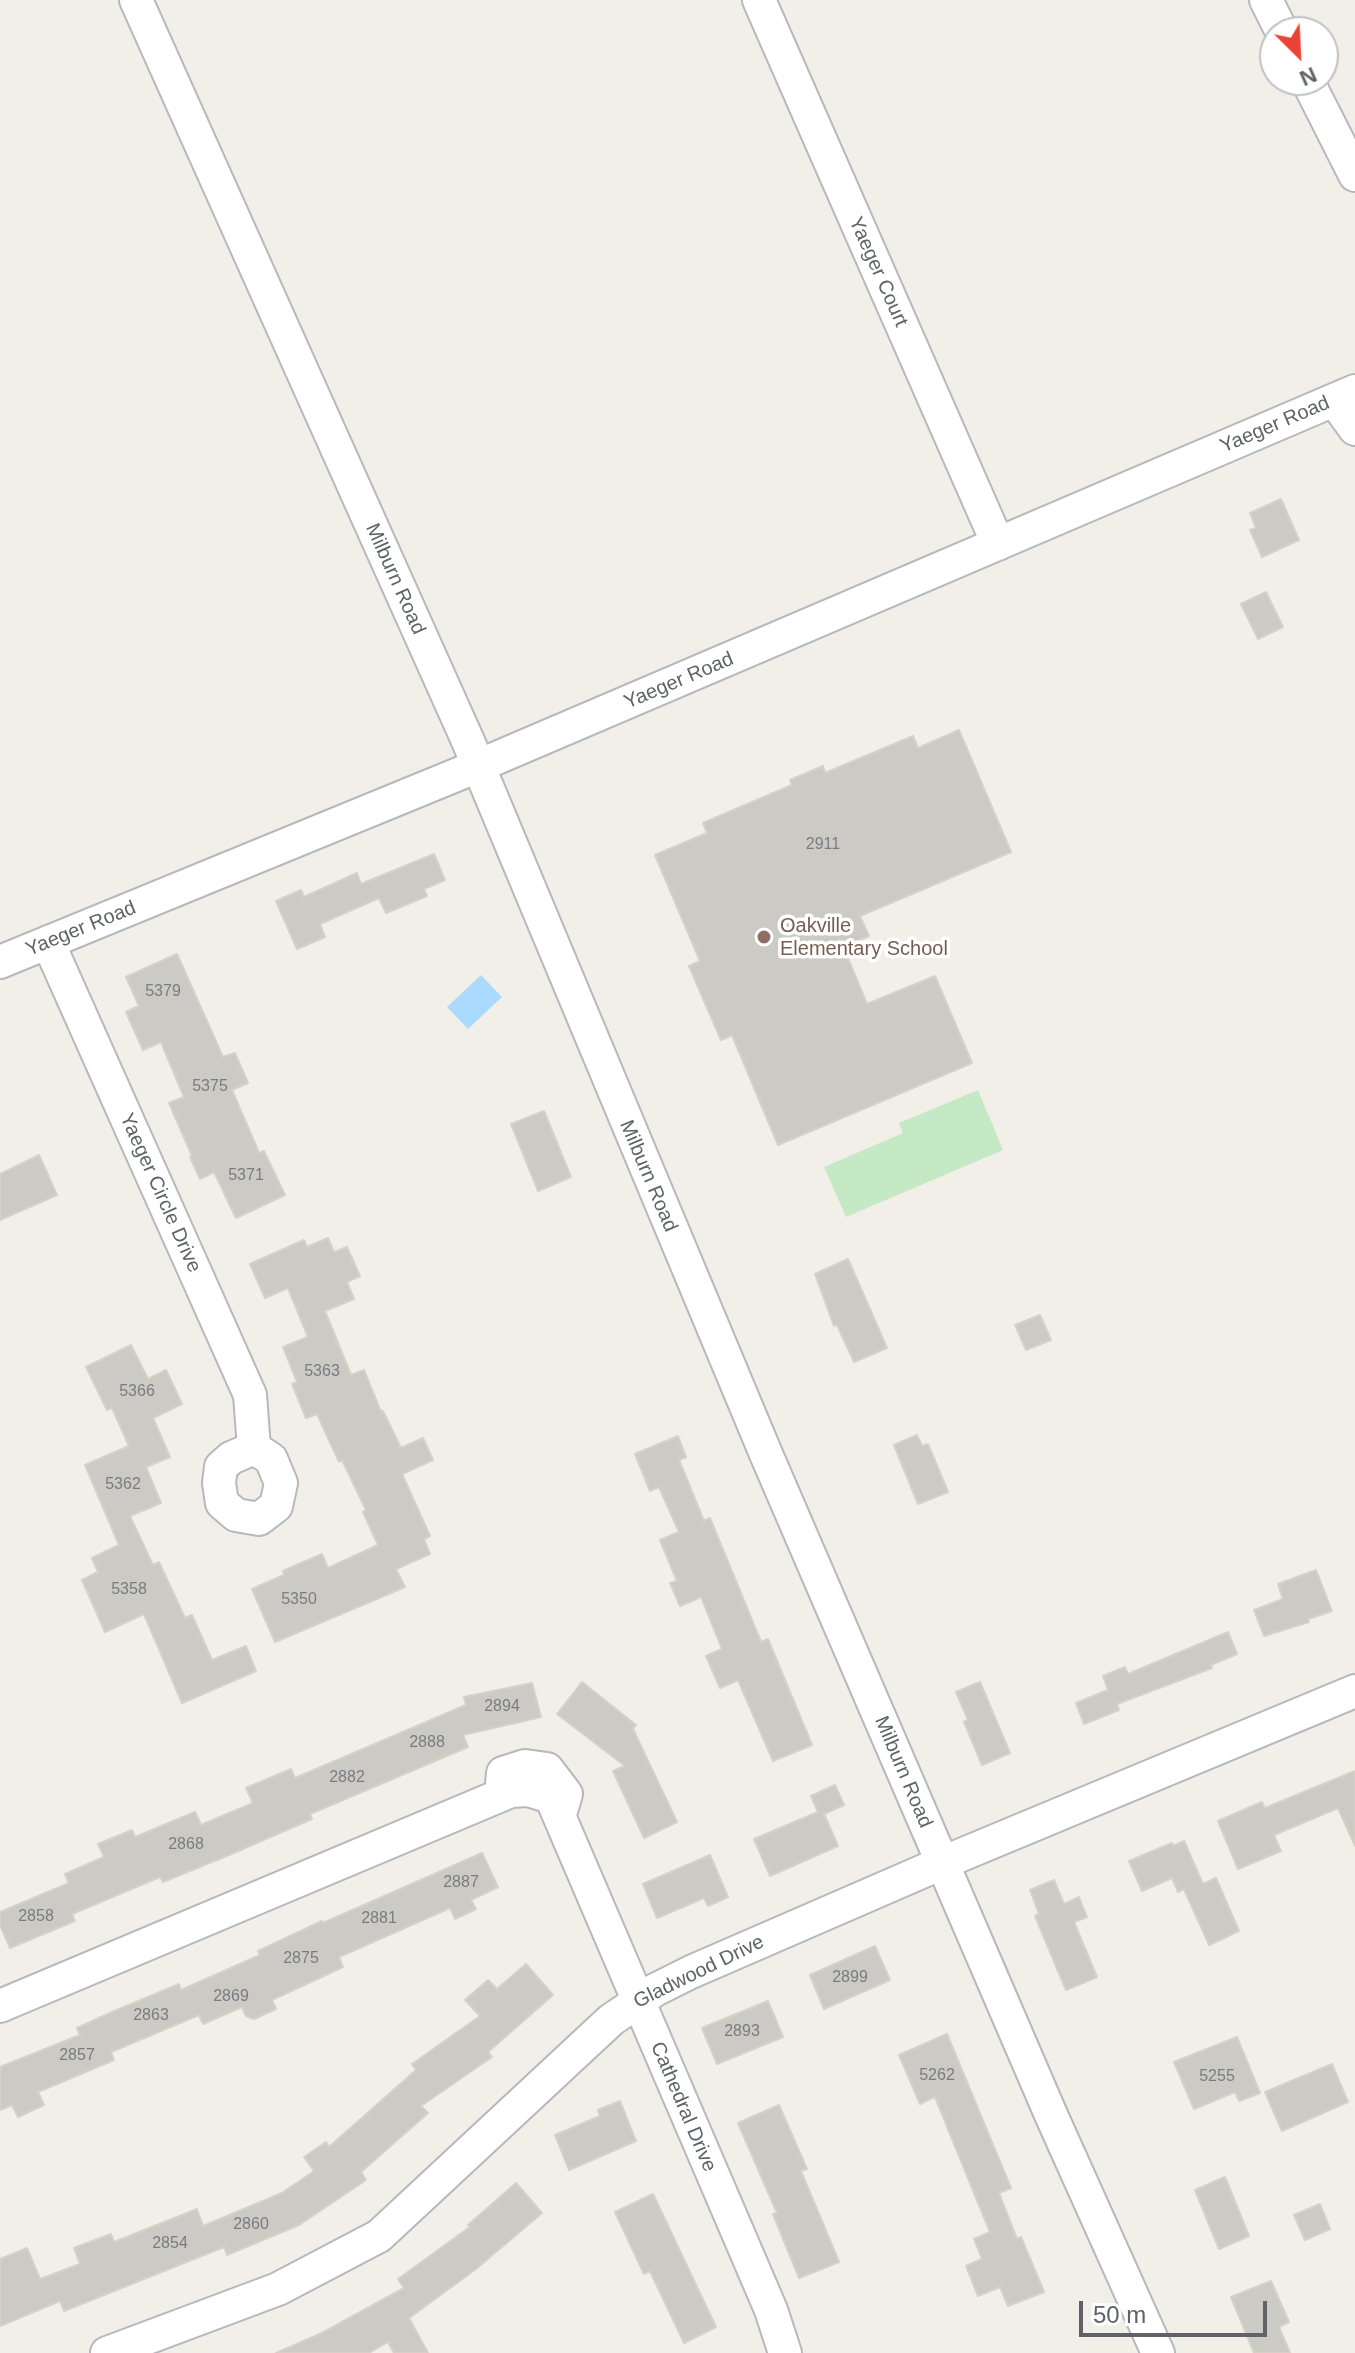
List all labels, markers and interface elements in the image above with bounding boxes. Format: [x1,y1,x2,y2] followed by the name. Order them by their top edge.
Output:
[1259,16,1339,96] north arrow
[1296,62,1321,91] text: N
[843,213,913,331] street label: Yaeger Court
[1217,391,1333,459] street label: Yaeger Road
[360,520,430,638] street label: Milburn Road
[621,647,737,715] street label: Yaeger Road
[806,835,840,855] house number: 2911
[23,896,139,962] street label: Yaeger Road
[780,914,948,961] place label: Oakville Elementary School
[755,928,773,946] marker: Oakville Elementary School
[145,982,181,1002] house number: 5379
[192,1077,228,1097] house number: 5375
[114,1110,206,1276] street label: Yaeger Circle Drive
[614,1117,682,1235] street label: Milburn Road
[228,1166,264,1186] house number: 5371
[304,1362,340,1382] house number: 5363
[119,1382,155,1402] house number: 5366
[105,1475,141,1495] house number: 5362
[111,1580,147,1600] house number: 5358
[281,1590,317,1610] house number: 5350
[484,1697,520,1717] house number: 2894
[869,1713,937,1831] street label: Milburn Road
[409,1733,445,1753] house number: 2888
[329,1768,365,1788] house number: 2882
[168,1835,204,1855] house number: 2868
[443,1873,479,1893] house number: 2887
[18,1907,54,1927] house number: 2858
[361,1909,397,1929] house number: 2881
[630,1930,768,2014] street label: Gladwood Drive
[283,1949,319,1969] house number: 2875
[832,1968,868,1988] house number: 2899
[213,1987,249,2007] house number: 2869
[133,2006,169,2026] house number: 2863
[724,2022,760,2042] house number: 2893
[645,2038,721,2176] street label: Cathedral Drive
[59,2046,95,2066] house number: 2857
[919,2066,955,2086] house number: 5262
[1199,2067,1235,2087] house number: 5255
[233,2215,269,2235] house number: 2860
[152,2234,188,2254] house number: 2854
[1083,2285,1271,2335] scale bar
[1093,2301,1146,2328] text: 50 m

